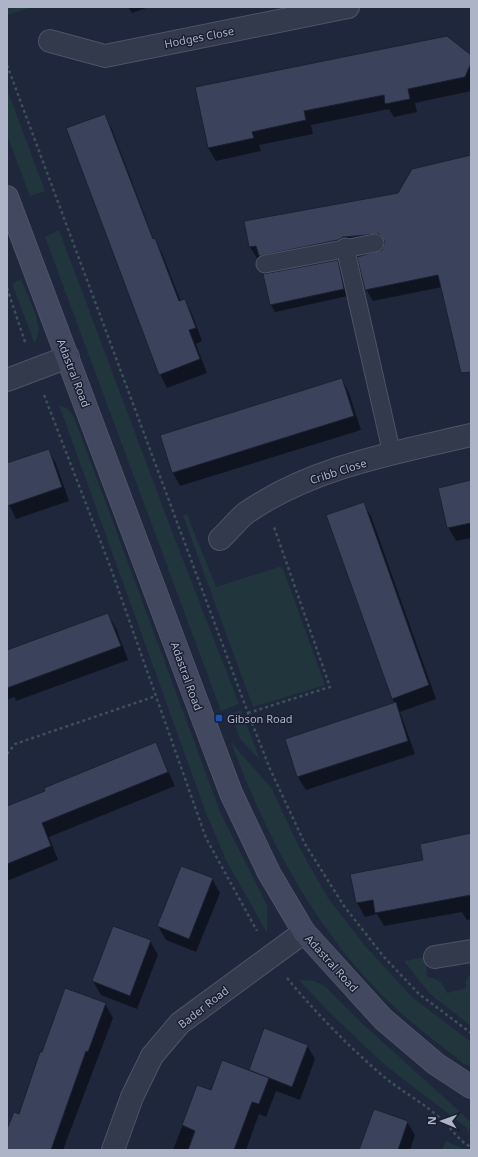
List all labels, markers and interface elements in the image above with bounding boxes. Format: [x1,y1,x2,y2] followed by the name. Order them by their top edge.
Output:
[163,23,235,51] street label: Hodges Close
[54,337,94,409] street label: Adastral Road
[308,455,368,487] street label: Cribb Close
[168,640,206,712] street label: Adastral Road
[227,711,293,726] place label: Gibson Road
[214,713,224,723] marker: Gibson Road
[302,931,362,995] street label: Adastral Road
[175,983,231,1031] street label: Bader Road
[422,1101,462,1141] north arrow
[424,1116,439,1125] text: N

